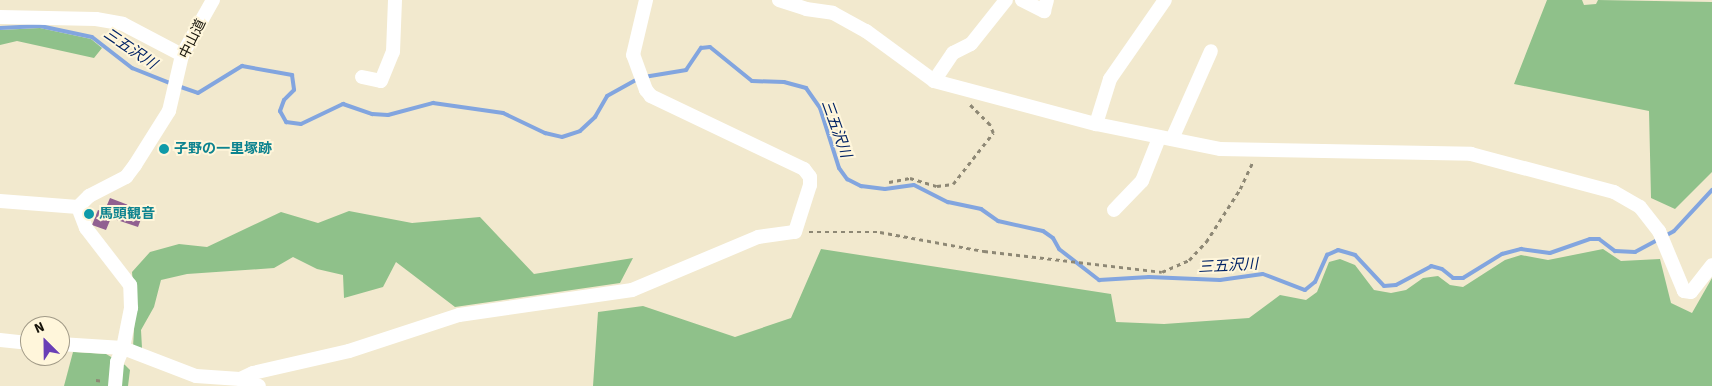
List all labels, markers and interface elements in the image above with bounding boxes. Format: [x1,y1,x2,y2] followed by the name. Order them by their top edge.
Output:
[176,16,210,62] street label: 中山道
[100,25,160,73] water label: 三五沢川
[817,98,855,160] water label: 三五沢川
[174,141,272,157] place label: 子野の一里塚跡
[158,143,170,155] marker: 子野の一里塚跡
[99,206,155,222] place label: 馬頭観音
[83,208,95,220] marker: 馬頭観音
[1198,255,1258,277] water label: 三五沢川
[20,316,70,366] north arrow
[31,317,48,339] text: N

